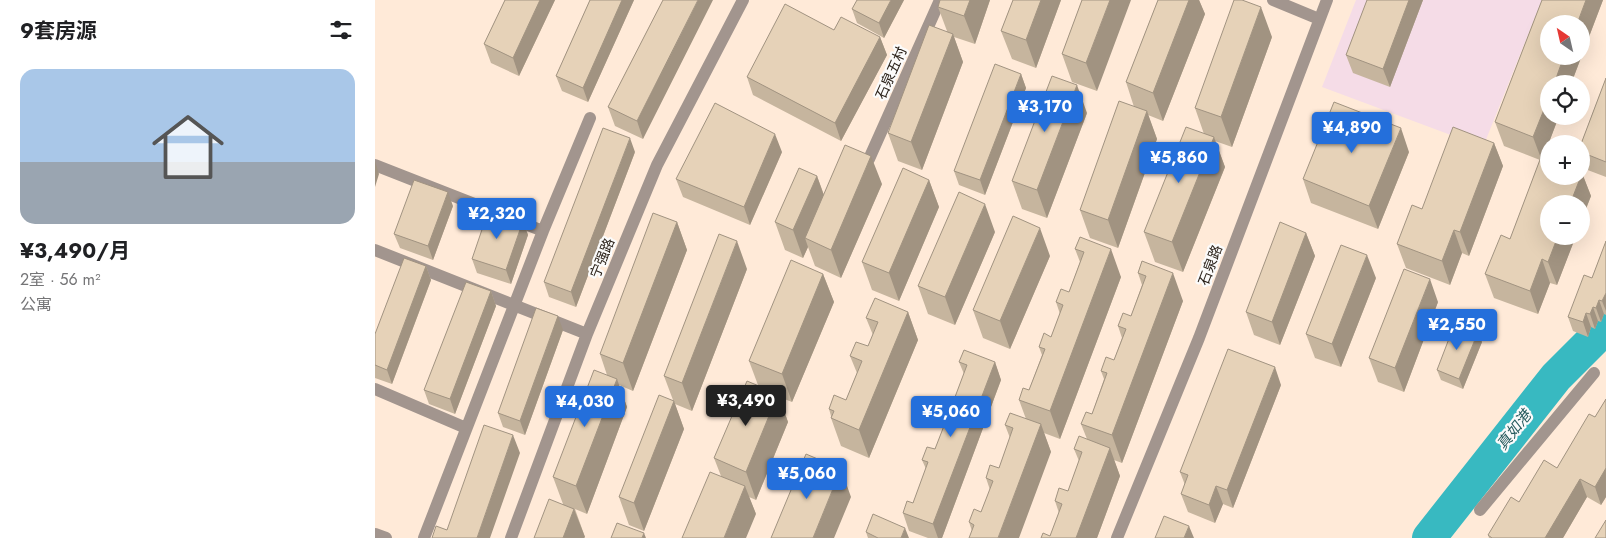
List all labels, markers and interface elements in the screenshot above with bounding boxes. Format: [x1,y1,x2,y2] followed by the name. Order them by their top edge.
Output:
[1540,15,1590,65] north arrow
[1540,15,1590,245] map controls
[20,16,97,46] text: 9套房源
[327,16,355,44] icon: filters
[870,43,912,103] street label: 石泉五村
[1540,75,1590,125] button: locate
[1004,90,1086,133] pin: ¥3,170
[1018,95,1072,118] text: ¥3,170
[143,102,233,192] icon: home
[1311,112,1393,154] pin: ¥4,890
[1323,116,1381,139] text: ¥4,890
[1540,135,1590,185] button: +
[1138,142,1220,184] pin: ¥5,860
[1150,146,1208,169] text: ¥5,860
[1540,195,1590,245] button: −
[456,198,538,240] pin: ¥2,320
[468,202,526,225] text: ¥2,320
[585,235,619,281] street label: 宁强路
[20,236,130,266] text: ¥3,490/月
[1193,242,1227,288] street label: 石泉路
[20,268,101,291] text: 2室 · 56 m²
[20,293,52,316] text: 公寓
[1416,308,1498,351] pin: ¥2,550
[1428,313,1486,336] text: ¥2,550
[705,384,787,427] pin: ¥3,490
[544,386,626,428] pin: ¥4,030
[717,389,775,412] text: ¥3,490
[556,390,614,413] text: ¥4,030
[910,396,992,438] pin: ¥5,060
[922,400,980,423] text: ¥5,060
[1491,404,1538,455] water label: 真如港
[766,458,848,500] pin: ¥5,060
[778,462,836,485] text: ¥5,060

